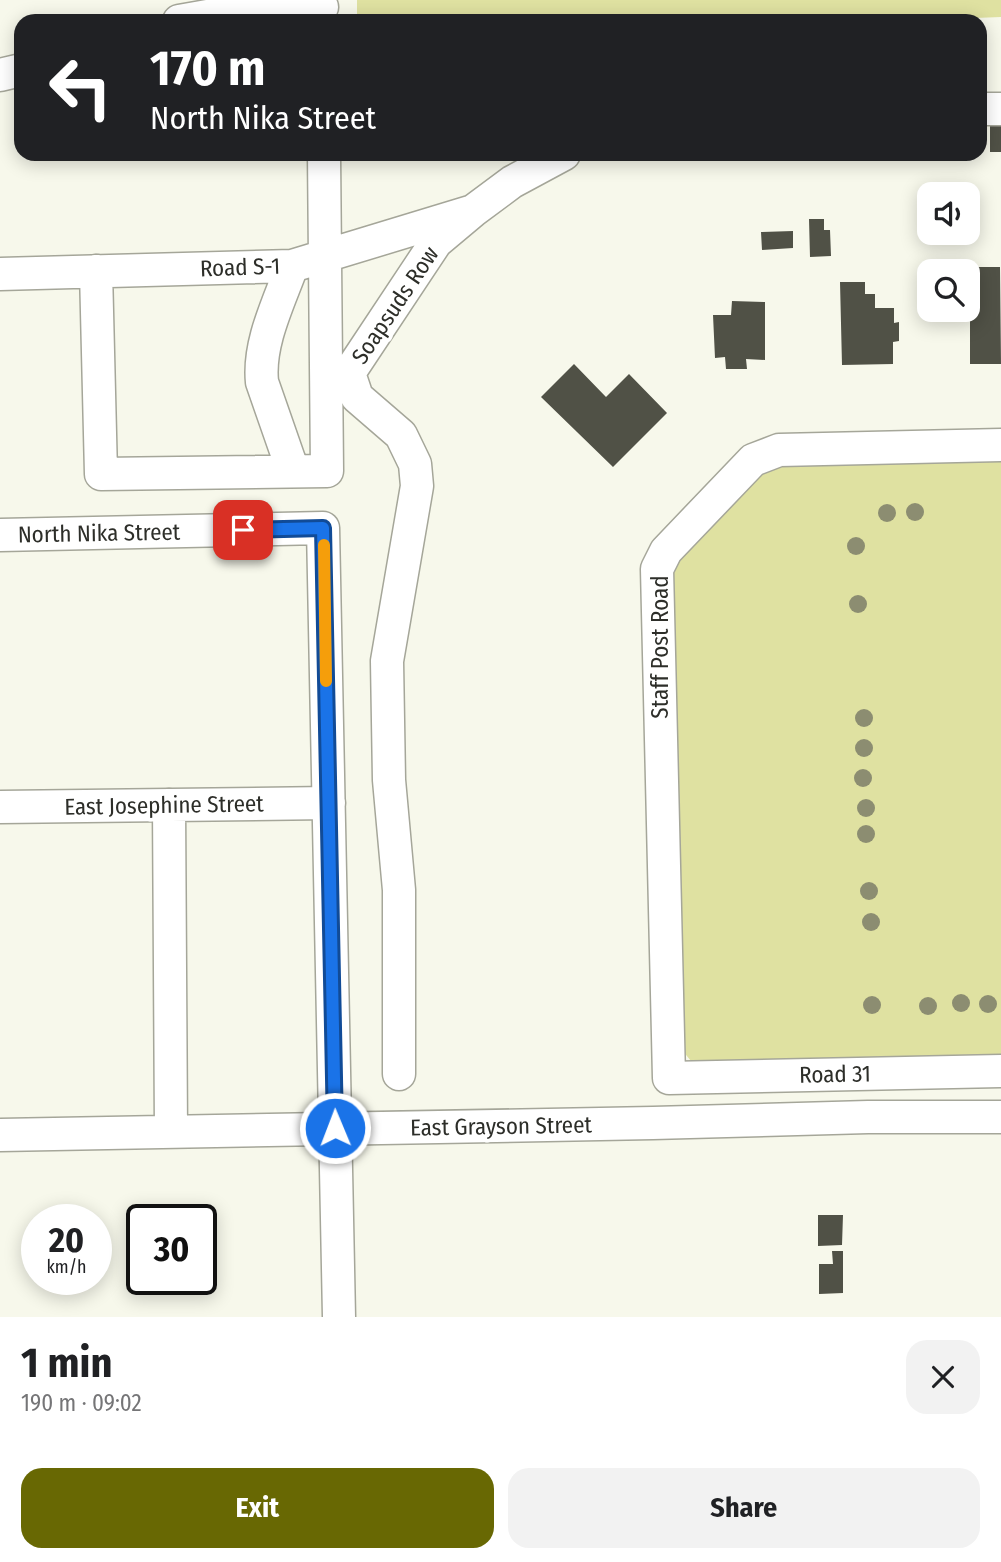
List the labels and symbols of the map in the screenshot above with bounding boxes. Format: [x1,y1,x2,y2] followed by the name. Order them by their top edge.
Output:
[345,241,445,369] street label: Soapsuds Row
[199,252,281,282] street label: Road S-1
[213,500,273,560] pin
[18,518,181,548] street label: North Nika Street
[646,575,674,719] street label: Staff Post Road
[64,789,264,821] street label: East Josephine Street
[799,1059,871,1089] street label: Road 31
[298,1091,372,1165] position arrow
[410,1110,593,1142] street label: East Grayson Street
[126,1204,217,1295] speed limit sign: 30

